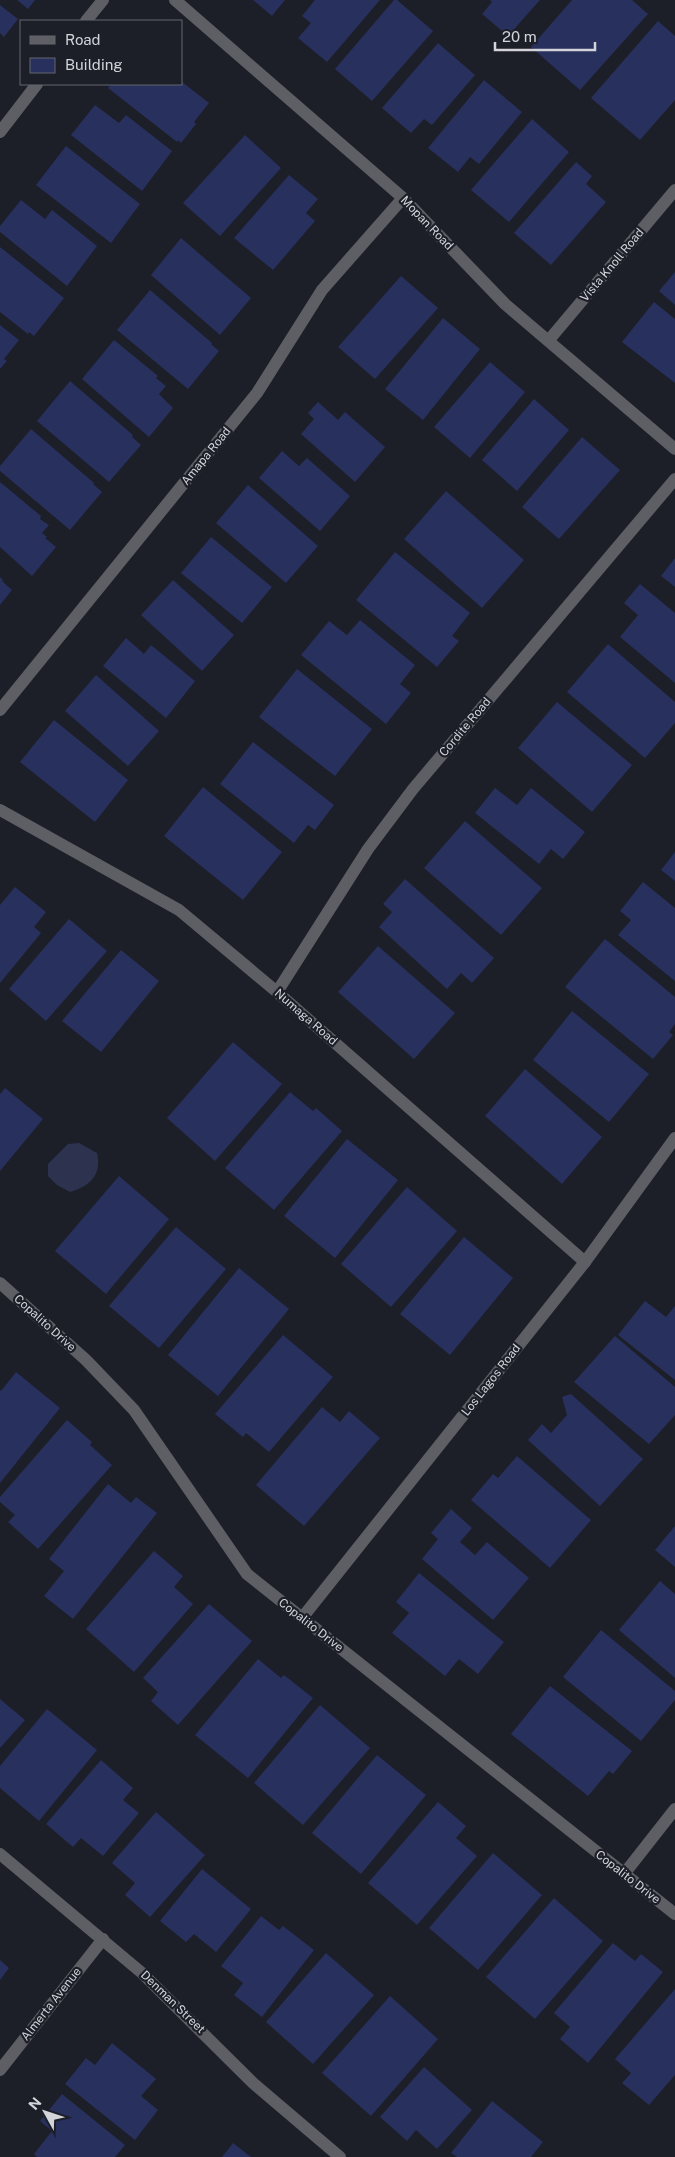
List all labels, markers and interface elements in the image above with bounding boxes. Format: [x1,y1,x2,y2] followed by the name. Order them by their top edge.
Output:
[20,20,182,85] legend
[495,20,595,52] scale bar
[502,28,537,45] text: 20 m
[65,31,101,48] text: Road
[65,56,123,73] text: Building
[398,193,456,253] street label: Mopan Road
[577,225,647,305] street label: Vista Knoll Road
[178,424,234,488] street label: Amapa Road
[436,695,494,759] street label: Cordite Road
[272,986,340,1048] street label: Numaga Road
[11,1292,79,1354] street label: Copalito Drive
[459,1341,523,1419] street label: Los Lagos Road
[276,1595,346,1655] street label: Copalito Drive
[593,1847,663,1907] street label: Copalito Drive
[18,1964,84,2043] street label: Almerta Avenue
[138,1968,208,2036] street label: Denman Street
[20,2087,70,2137] north arrow
[25,2094,45,2113] text: N

